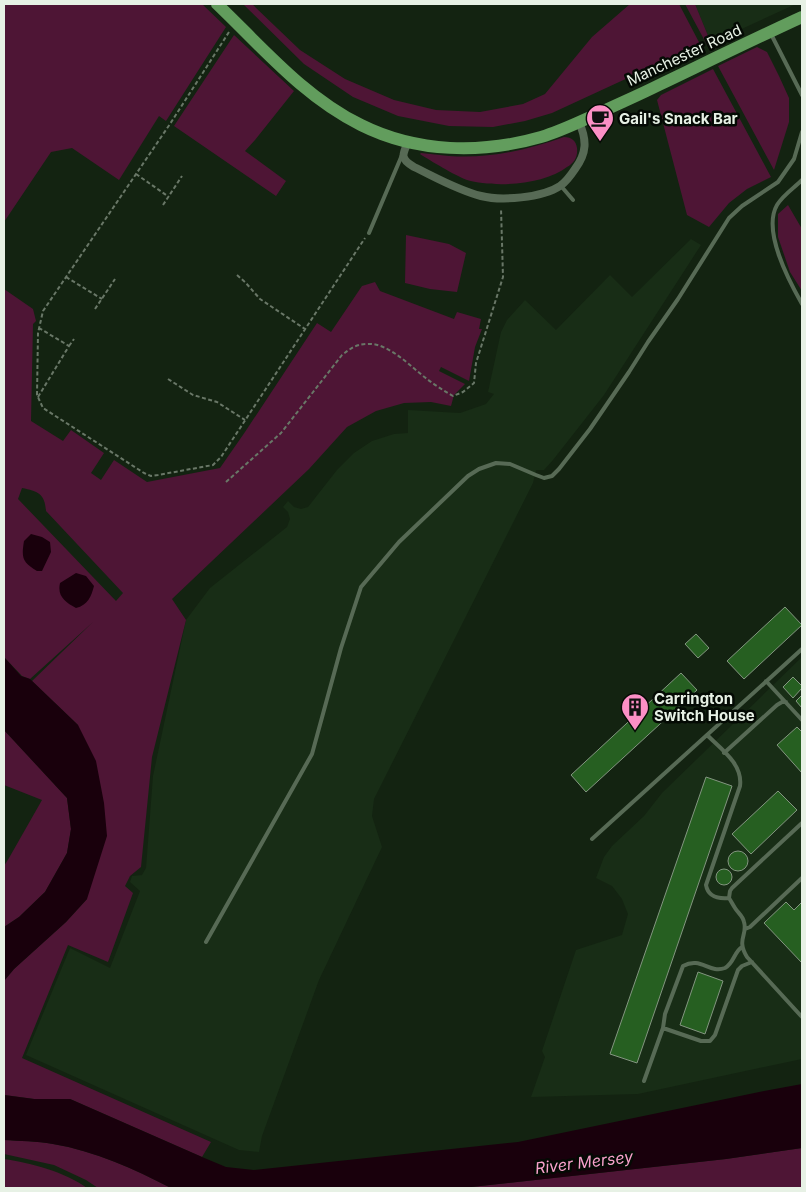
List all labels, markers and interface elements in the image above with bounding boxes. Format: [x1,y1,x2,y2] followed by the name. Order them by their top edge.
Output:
[624,20,744,90] street label: Manchester Road
[585,103,615,142] cafe icon: Gail's Snack Bar
[619,109,738,128] place label: Gail's Snack Bar
[654,689,755,725] place label: Carrington Switch House
[620,692,650,731] building icon: Carrington Switch House
[534,1146,635,1178] water label: River Mersey

